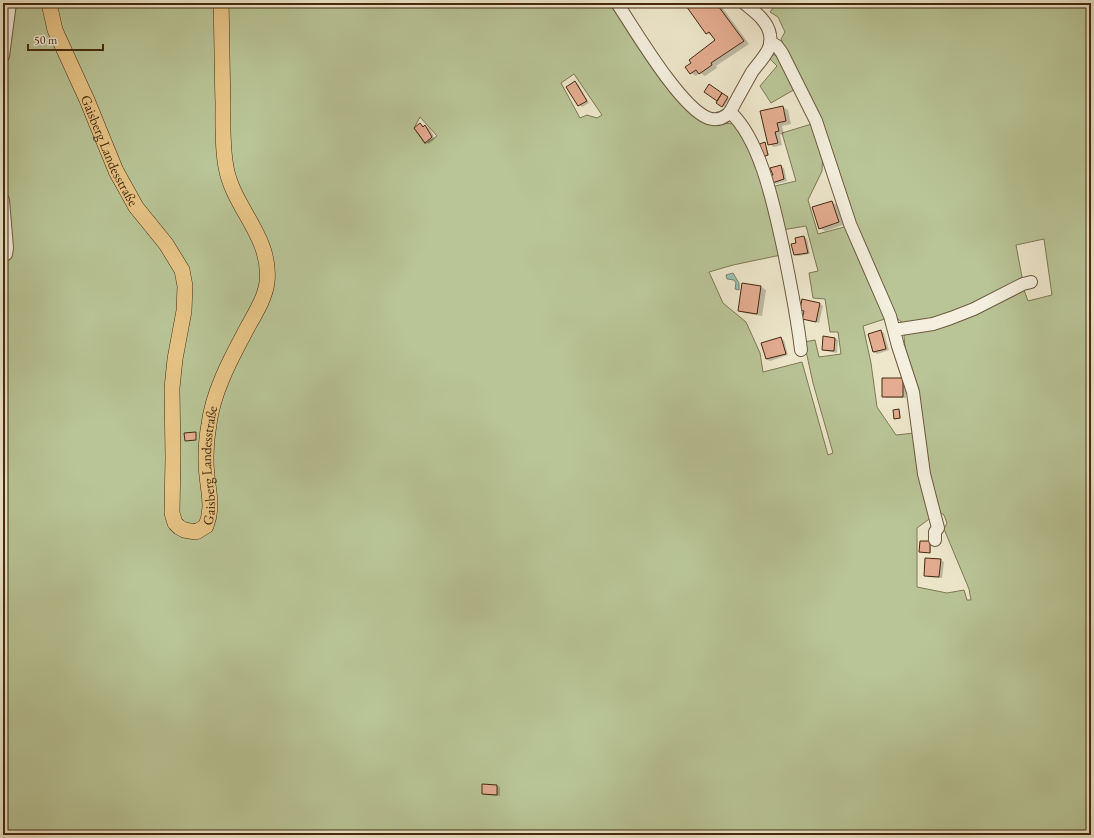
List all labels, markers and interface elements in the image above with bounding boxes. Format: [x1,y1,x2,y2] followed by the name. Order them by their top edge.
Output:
[28,26,103,52] scale bar
[34,32,58,48] text: 50 m
[77,92,143,210] street label: Gaisberg Landesstraße
[197,403,221,527] street label: Gaisberg Landesstraße

